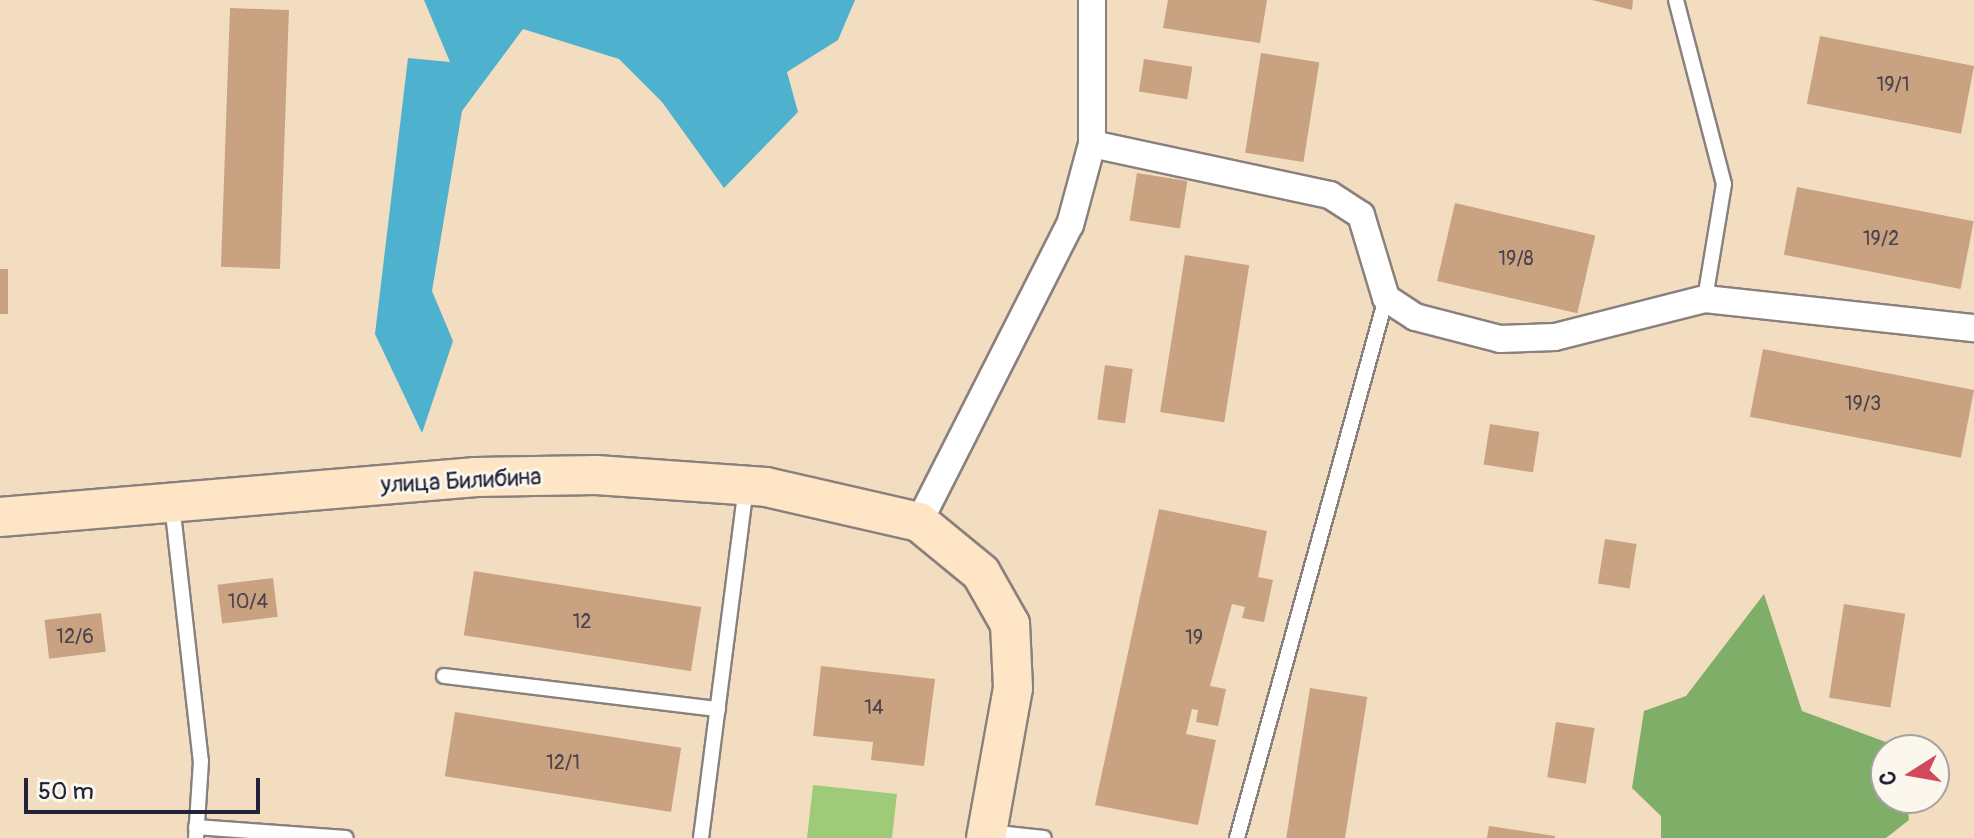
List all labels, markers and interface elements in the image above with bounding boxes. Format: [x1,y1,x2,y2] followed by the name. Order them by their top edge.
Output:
[1876,72,1910,96] house number: 19/1
[1863,226,1899,250] house number: 19/2
[1498,246,1534,270] house number: 19/8
[1845,391,1881,415] house number: 19/3
[380,462,542,500] street label: улица Билибина
[228,589,268,613] house number: 10/4
[573,609,591,633] house number: 12
[56,624,94,648] house number: 12/6
[1185,625,1203,649] house number: 19
[864,695,884,719] house number: 14
[1870,734,1950,814] north arrow
[546,750,580,774] house number: 12/1
[28,762,264,812] scale bar
[1873,769,1903,788] text: С
[38,777,94,806] text: 50 m

